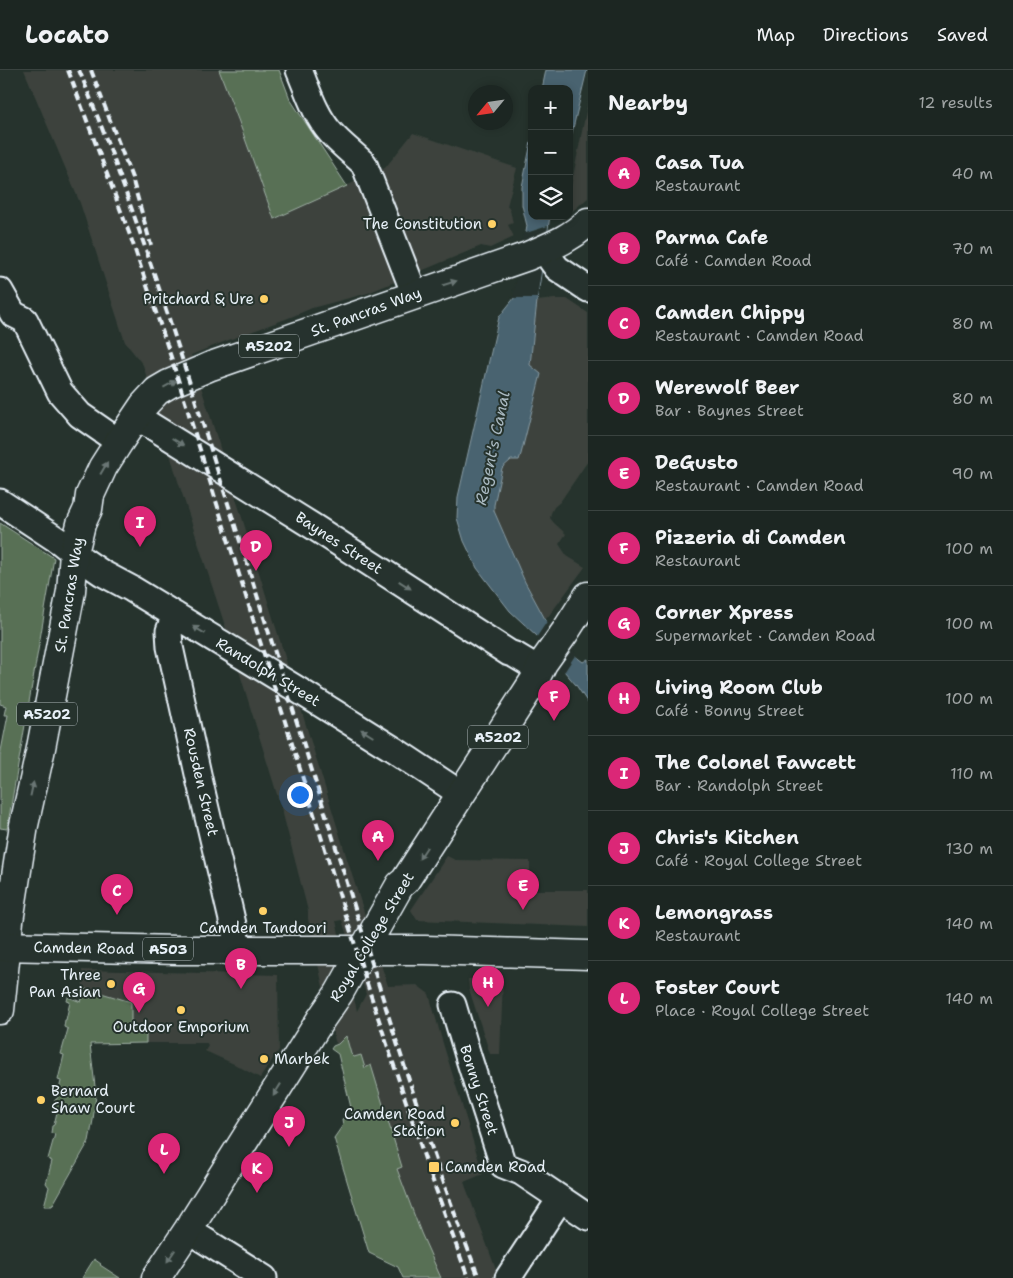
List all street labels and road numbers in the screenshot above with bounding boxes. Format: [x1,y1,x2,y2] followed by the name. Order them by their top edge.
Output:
[308,283,424,341] street label: St. Pancras Way
[239,334,299,358] road number: A5202
[291,507,387,579] street label: Baynes Street
[50,536,88,654] street label: St. Pancras Way
[212,633,324,711] street label: Randolph Street
[17,703,77,726] road number: A5202
[179,726,223,838] street label: Rousden Street
[468,726,528,749] road number: A5202
[325,868,419,1006] street label: Royal College Street
[33,937,135,959] street label: Camden Road
[143,938,193,961] road number: A503
[455,1042,503,1138] street label: Bonny Street

